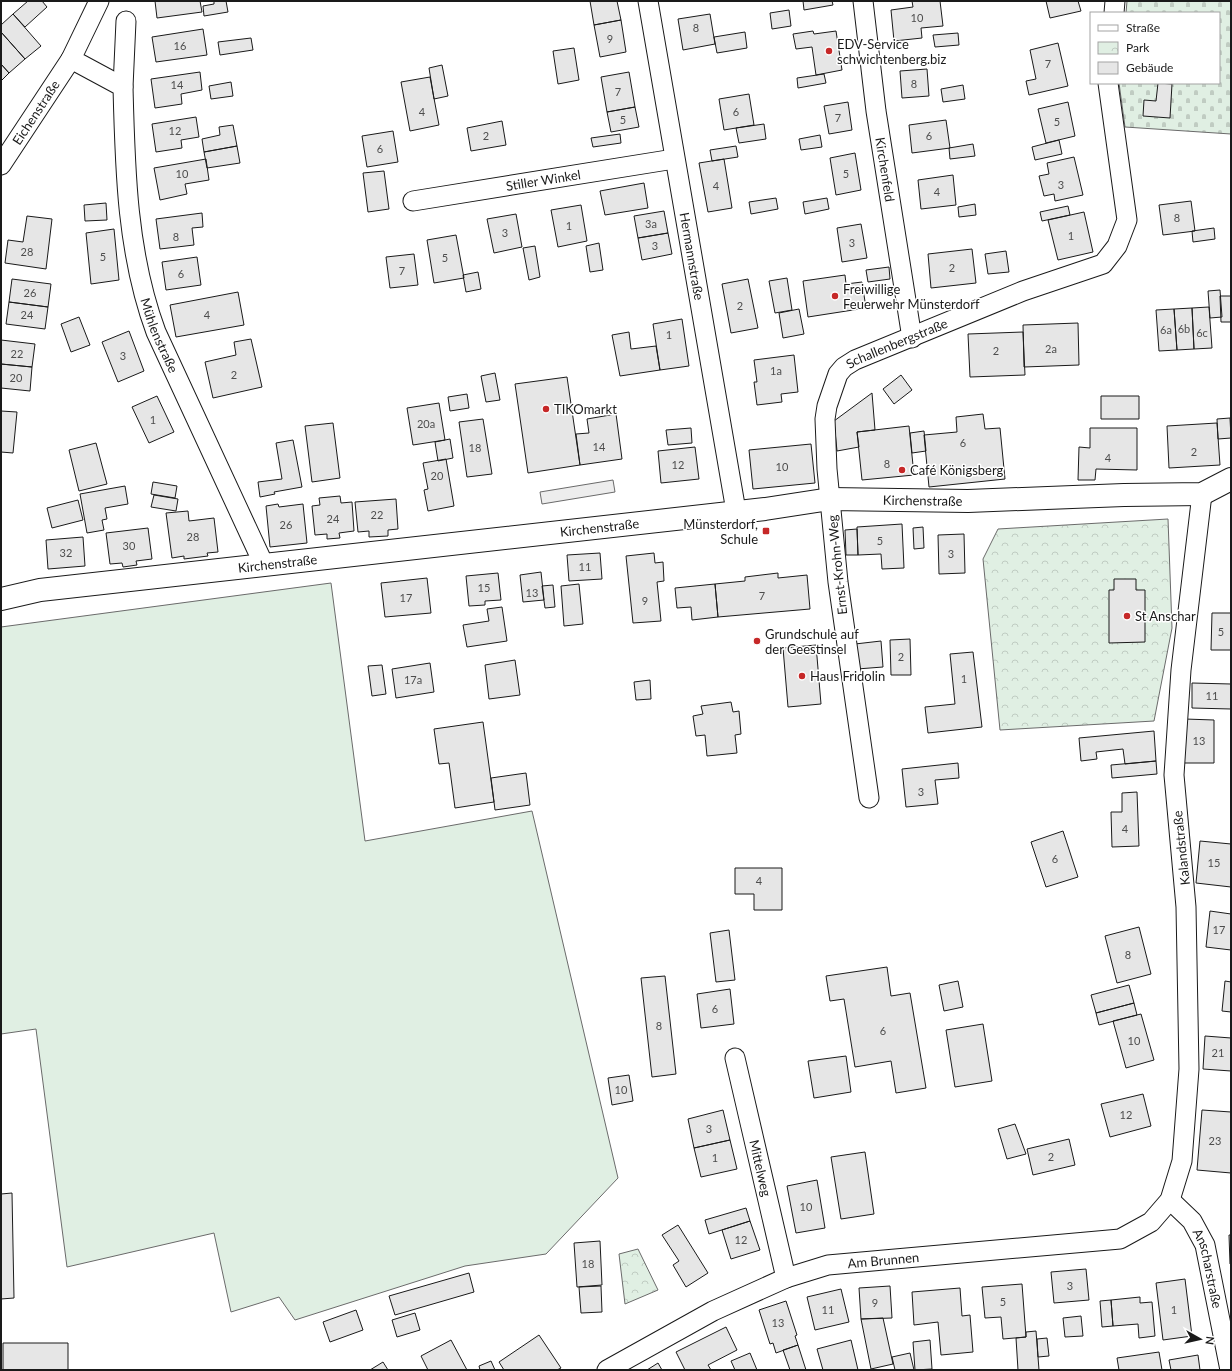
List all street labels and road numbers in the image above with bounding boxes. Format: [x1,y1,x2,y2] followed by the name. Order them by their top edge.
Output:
[9,77,63,148] street label: Eichenstraße
[872,136,898,203] street label: Kirchenfeld
[505,166,582,194] street label: Stiller Winkel
[677,211,708,302] street label: Hermannstraße
[137,296,182,375] street label: Mühlenstraße
[843,315,950,372] street label: Schallenbergstraße
[883,492,963,509] street label: Kirchenstraße
[824,514,850,616] street label: Ernst-Krohn-Weg
[559,515,640,540] street label: Kirchenstraße
[237,551,318,576] street label: Kirchenstraße
[1169,810,1193,886] street label: Kalandstraße
[746,1138,775,1198] street label: Mittelweg
[1189,1226,1225,1310] street label: Anscharstraße
[847,1249,920,1271] street label: Am Brunnen

